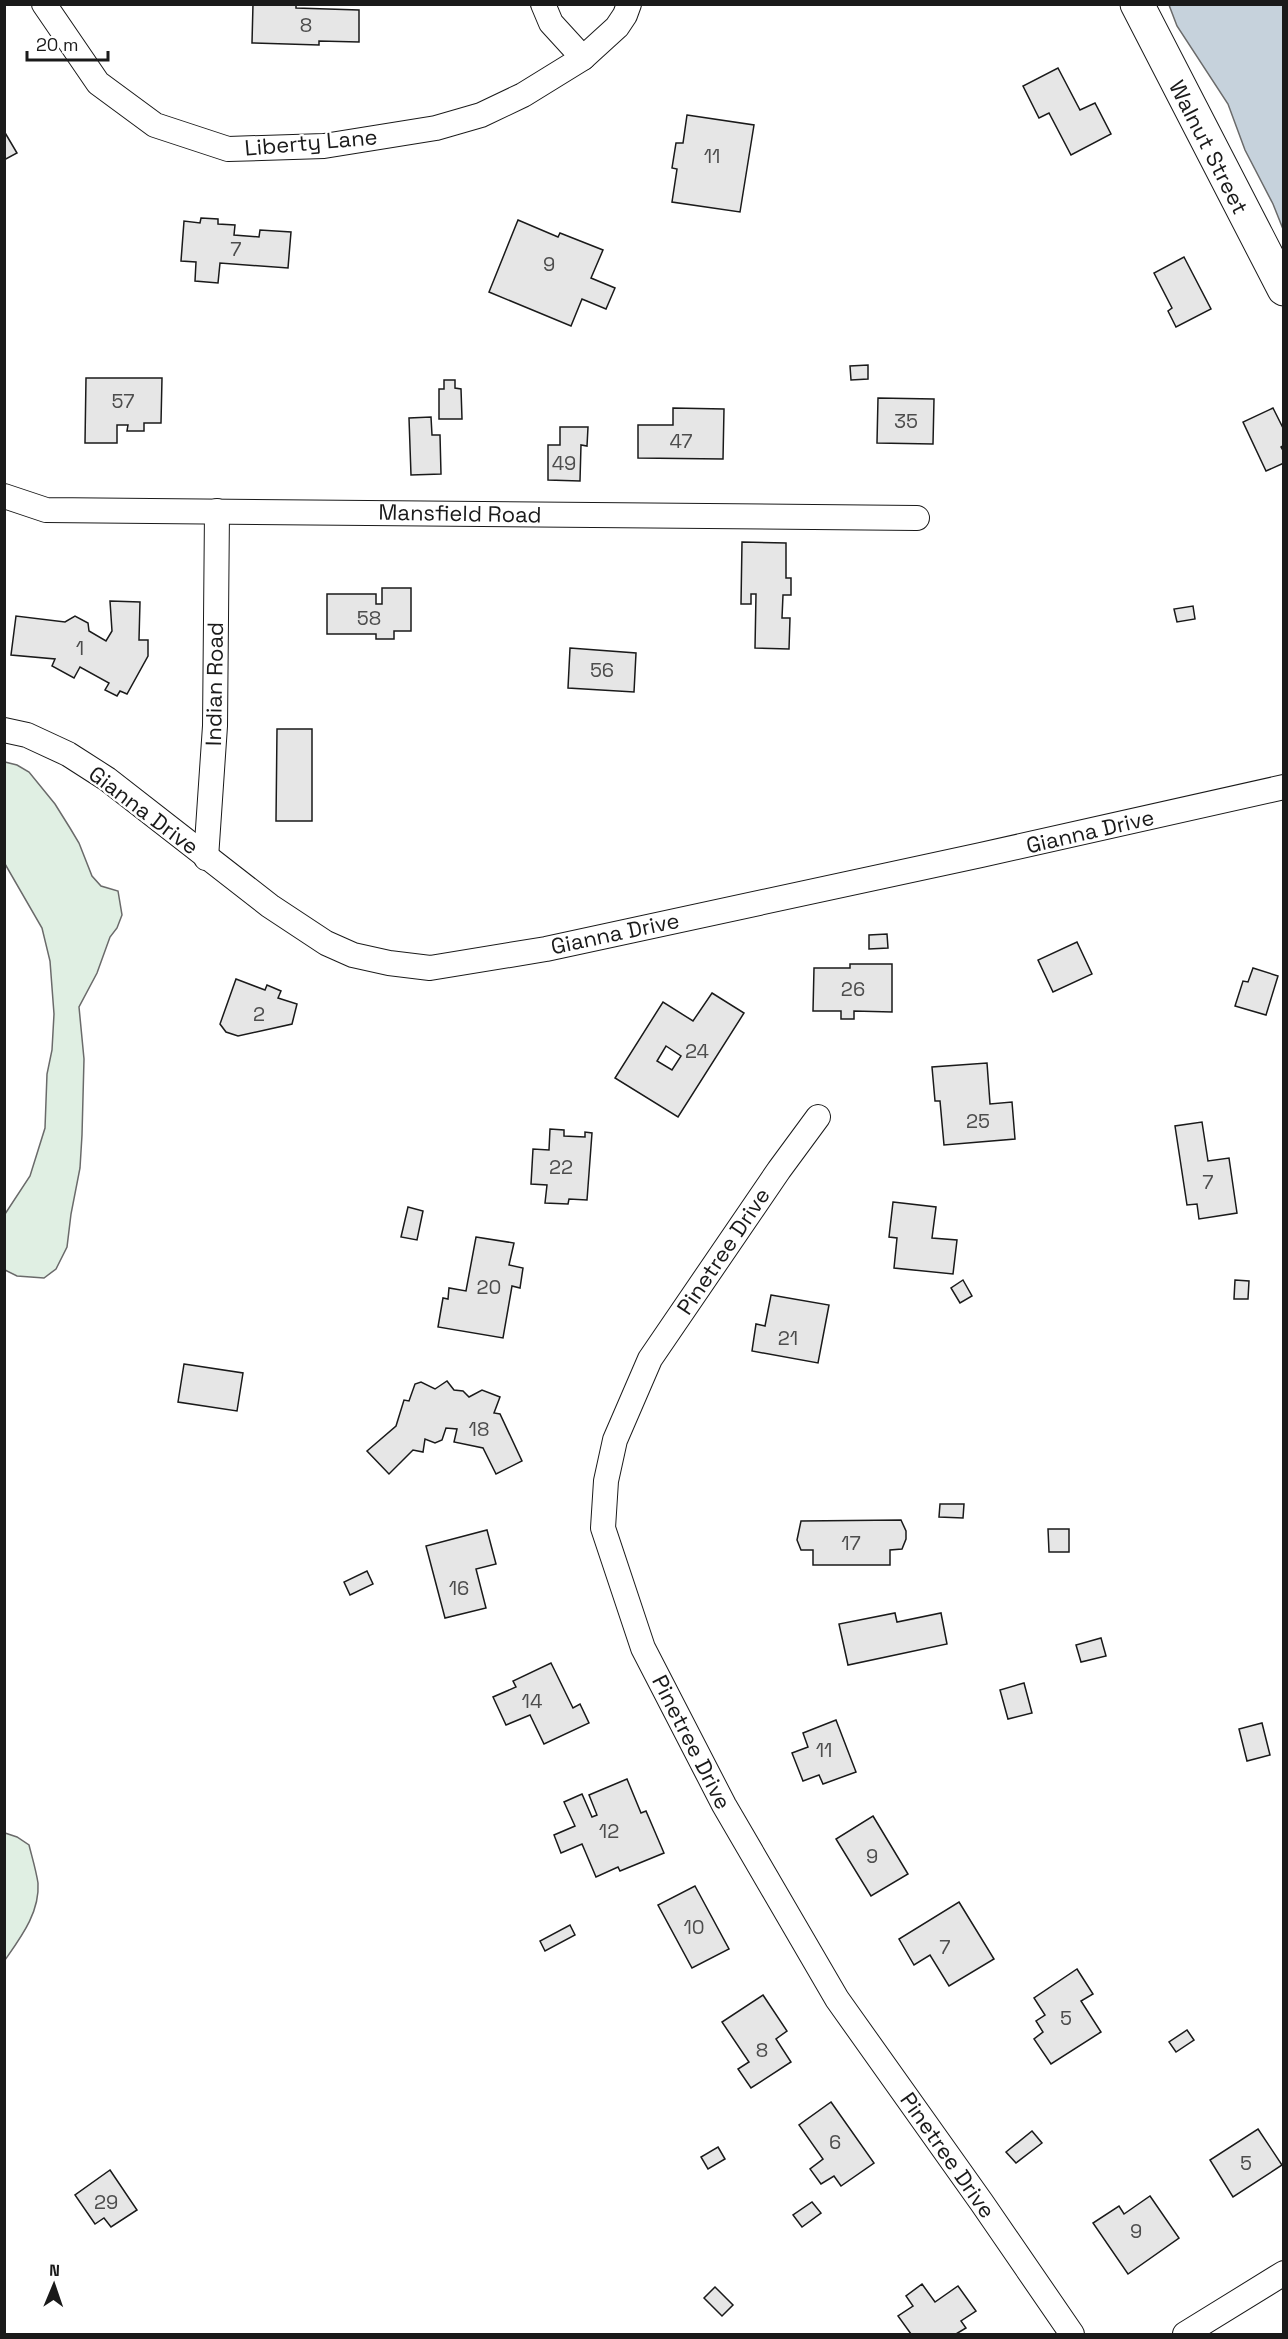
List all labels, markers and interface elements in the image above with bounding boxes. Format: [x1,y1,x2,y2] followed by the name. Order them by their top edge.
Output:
[300,12,312,38] house number: 8
[27,24,108,62] scale bar
[36,33,79,56] text: 20 m
[1163,75,1255,219] street label: Walnut Street
[243,122,379,162] street label: Liberty Lane
[704,143,720,169] house number: 11
[230,236,242,262] house number: 7
[543,251,555,277] house number: 9
[111,388,135,414] house number: 57
[894,408,918,434] house number: 35
[669,428,693,454] house number: 47
[552,450,576,476] house number: 49
[378,498,542,528] street label: Mansfield Road
[357,605,381,631] house number: 58
[199,622,229,746] street label: Indian Road
[76,635,84,661] house number: 1
[590,657,614,683] house number: 56
[83,760,205,860] street label: Gianna Drive
[1023,803,1157,859] street label: Gianna Drive
[548,906,682,960] street label: Gianna Drive
[841,976,865,1002] house number: 26
[253,1001,265,1027] house number: 2
[685,1038,709,1064] house number: 24
[966,1108,990,1134] house number: 25
[549,1154,573,1180] house number: 22
[1202,1169,1214,1195] house number: 7
[670,1182,776,1320] street label: Pinetree Drive
[477,1274,501,1300] house number: 20
[778,1325,798,1351] house number: 21
[469,1416,489,1442] house number: 18
[841,1530,861,1556] house number: 17
[449,1575,469,1601] house number: 16
[646,1670,738,1814] street label: Pinetree Drive
[522,1688,542,1714] house number: 14
[816,1737,832,1763] house number: 11
[599,1818,619,1844] house number: 12
[866,1843,878,1869] house number: 9
[683,1914,705,1940] house number: 10
[939,1934,951,1960] house number: 7
[1060,2005,1072,2031] house number: 5
[756,2037,768,2063] house number: 8
[894,2087,1002,2223] street label: Pinetree Drive
[829,2129,841,2155] house number: 6
[1240,2150,1252,2176] house number: 5
[94,2189,118,2215] house number: 29
[1130,2218,1142,2244] house number: 9
[24,2255,84,2315] north arrow
[49,2260,60,2281] text: N

